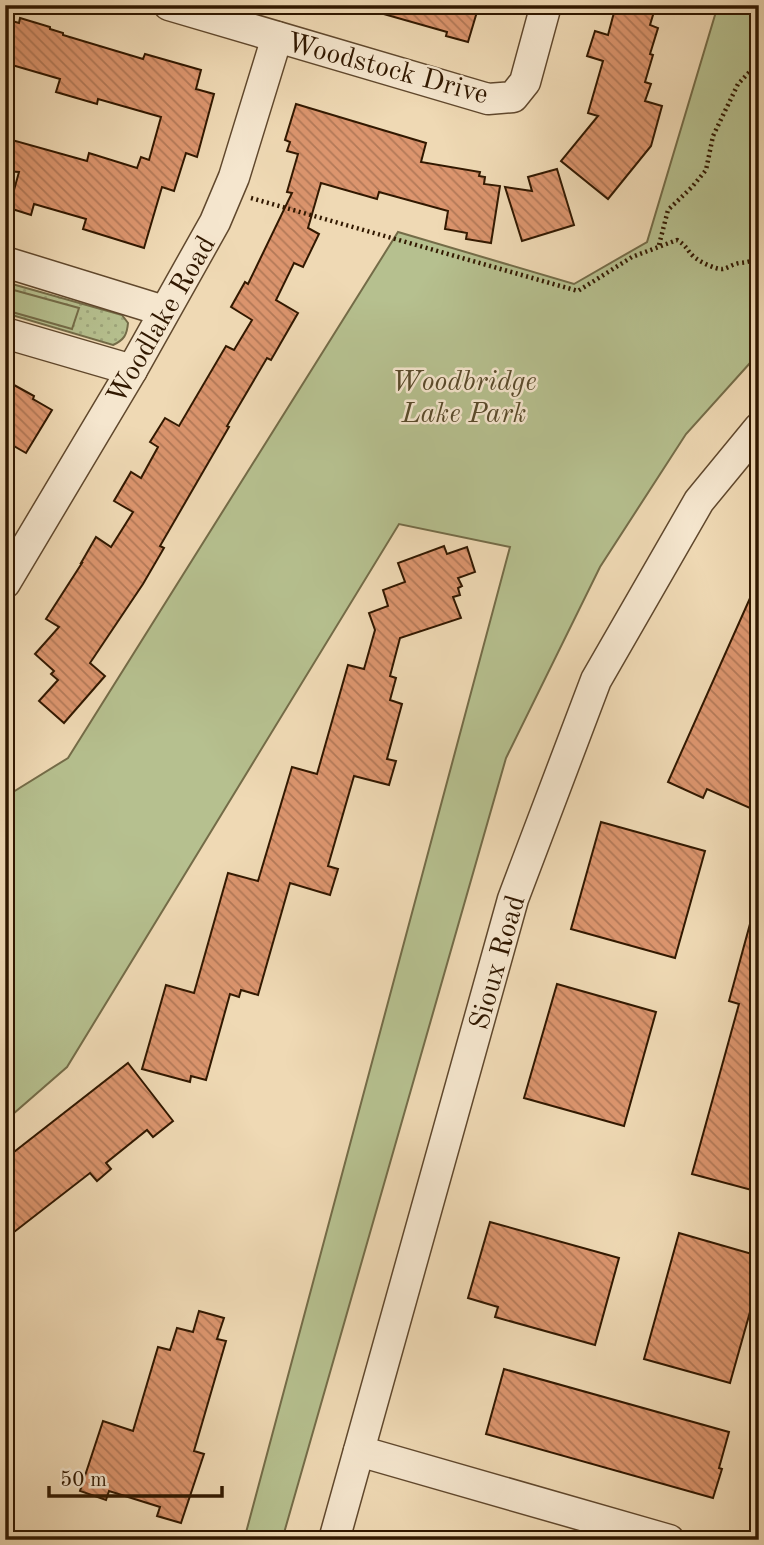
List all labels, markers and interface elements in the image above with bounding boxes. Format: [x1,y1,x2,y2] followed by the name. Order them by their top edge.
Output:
[283,30,491,110] street label: Woodstock Drive
[103,232,222,409] street label: Woodlake Road
[391,369,537,429] park label: Woodbridge Lake Park
[466,892,531,1033] street label: Sioux Road
[49,1454,222,1498] scale bar
[60,1470,107,1491] text: 50 m

